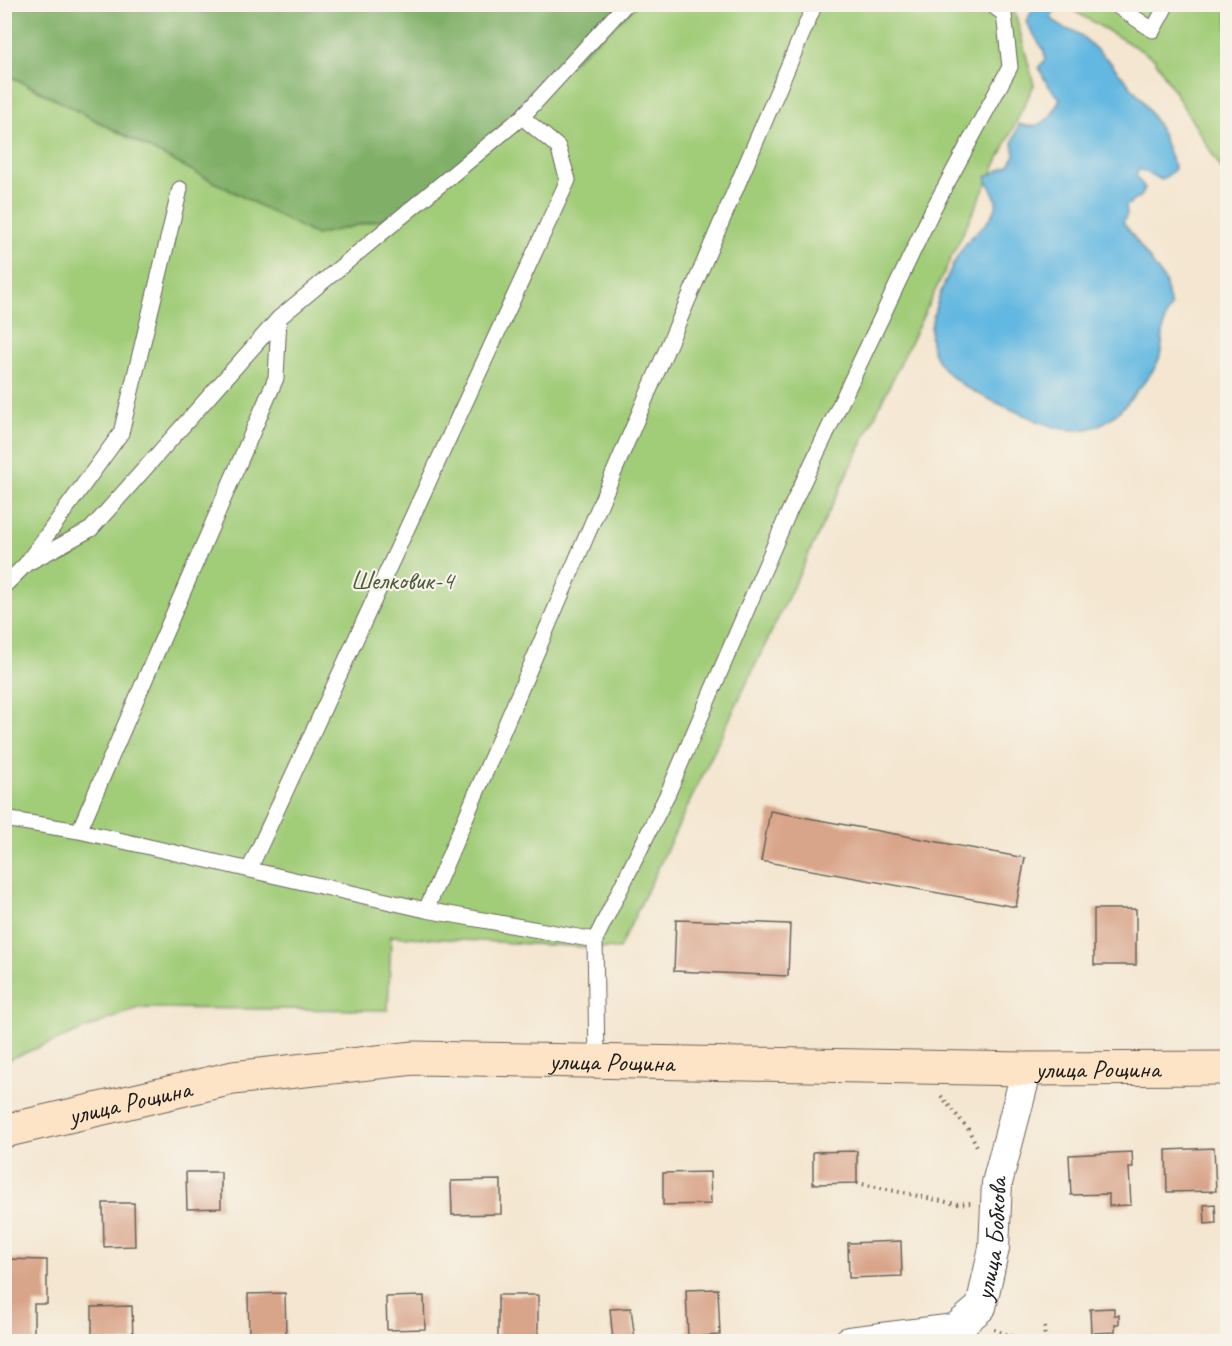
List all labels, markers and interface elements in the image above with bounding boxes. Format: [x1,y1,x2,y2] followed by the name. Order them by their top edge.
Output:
[350,564,456,597] park label: Шелковик-4
[547,1044,677,1080] street label: улица Рощина
[1033,1052,1162,1086] street label: улица Рощина
[63,1072,196,1133] street label: улица Рощина
[967,1175,1014,1305] street label: улица Бобкова

